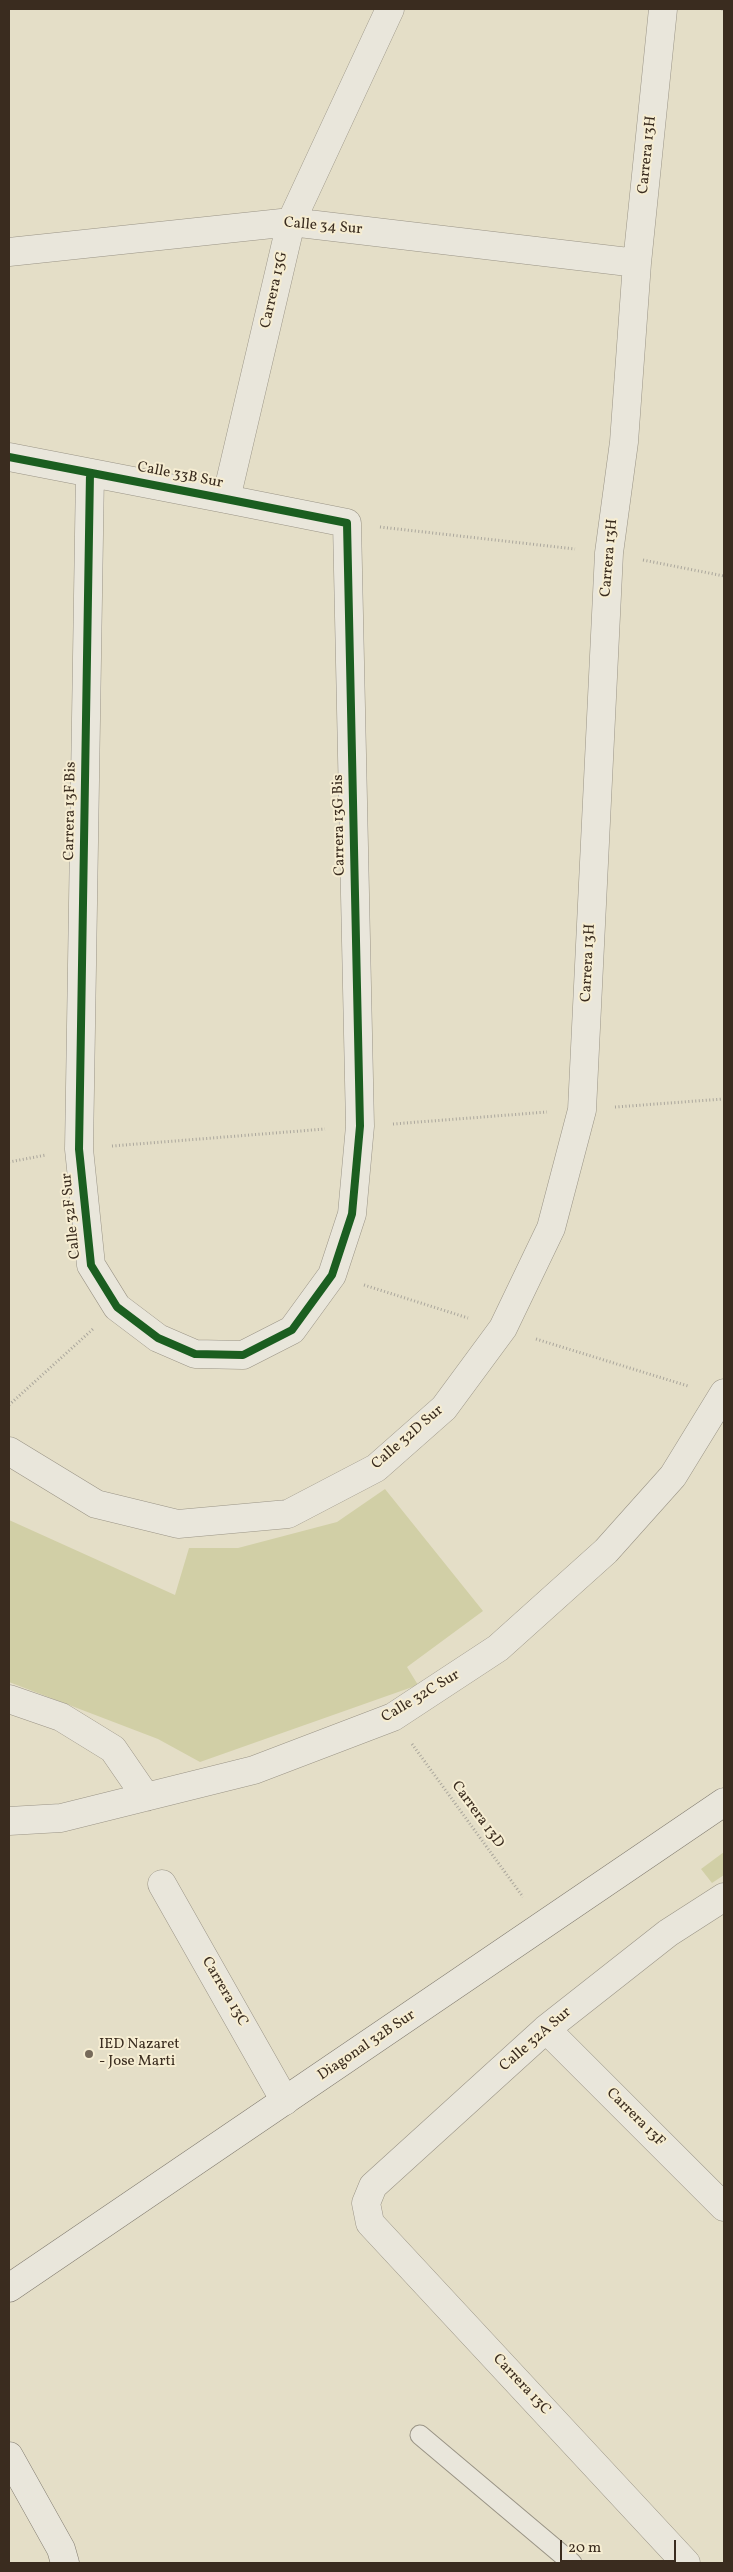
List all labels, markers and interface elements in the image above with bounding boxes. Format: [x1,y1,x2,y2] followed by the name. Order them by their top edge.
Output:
[635,115,661,195] street label: Carrera 13H
[283,215,363,239] street label: Calle 34 Sur
[257,250,293,330] street label: Carrera 13G
[136,459,224,493] street label: Calle 33B Sur
[598,518,622,598] street label: Carrera 13H
[61,761,81,861] street label: Carrera 13F Bis
[330,774,350,876] street label: Carrera 13G Bis
[578,923,600,1003] street label: Carrera 13H
[59,1172,85,1260] street label: Calle 32F Sur
[368,1402,448,1474] street label: Calle 32D Sur
[379,1667,463,1727] street label: Calle 32C Sur
[447,1778,507,1852] street label: Carrera 13D
[197,1954,251,2030] street label: Carrera 13C
[497,2004,575,2076] street label: Calle 32A Sur
[315,2007,419,2085] street label: Diagonal 32B Sur
[99,2036,180,2071] place label: IED Nazaret - Jose Marti
[83,2048,95,2060] marker: IED Nazaret - Jose Marti
[602,2085,668,2151] street label: Carrera 13F
[488,2351,554,2419] street label: Carrera 13C
[563,2530,679,2562] scale bar
[568,2538,601,2559] text: 20 m

